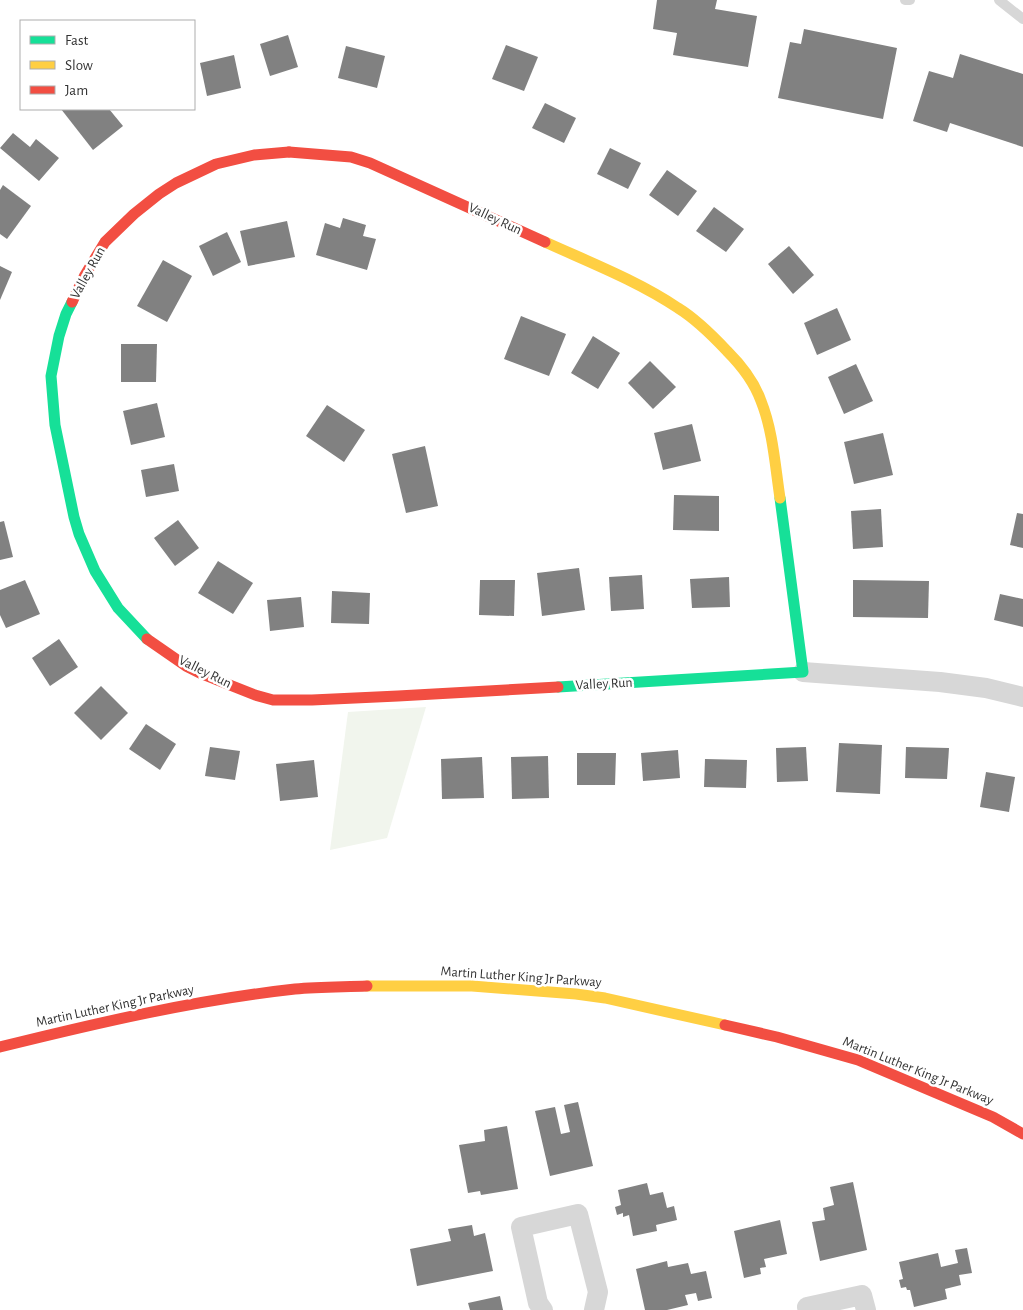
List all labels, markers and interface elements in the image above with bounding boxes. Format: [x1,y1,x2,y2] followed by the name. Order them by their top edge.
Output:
[20,20,195,110] legend
[65,33,89,48] text: Fast
[65,58,93,73] text: Slow
[65,83,88,98] text: Jam
[466,201,524,237] street label: Valley Run
[68,245,108,301] street label: Valley Run
[176,653,234,691] street label: Valley Run
[575,676,633,692] street label: Valley Run
[440,964,602,990] street label: Martin Luther King Jr Parkway
[35,982,195,1030] street label: Martin Luther King Jr Parkway
[841,1034,995,1108] street label: Martin Luther King Jr Parkway

